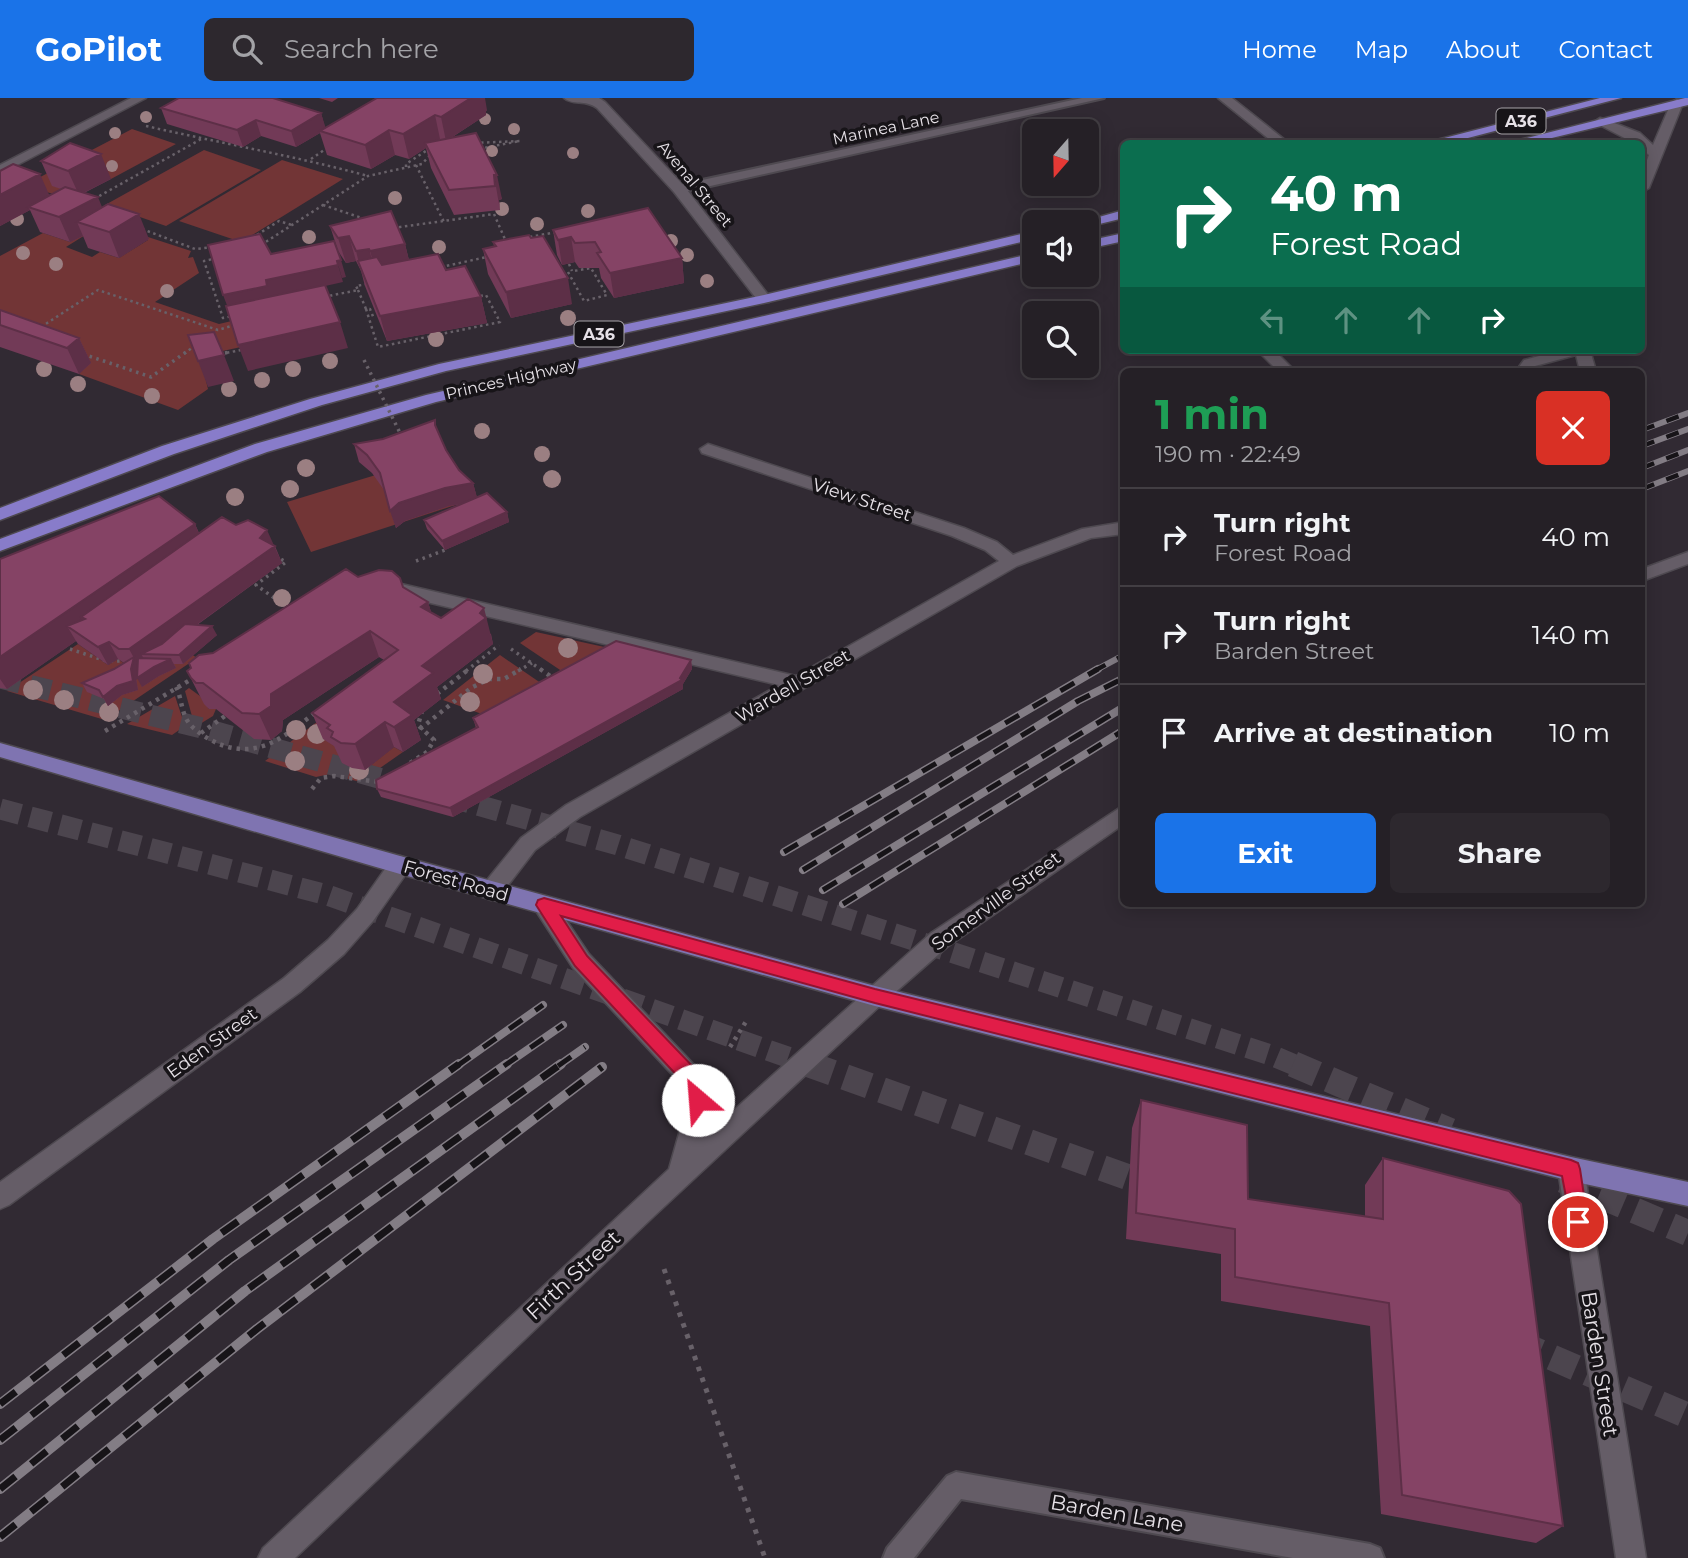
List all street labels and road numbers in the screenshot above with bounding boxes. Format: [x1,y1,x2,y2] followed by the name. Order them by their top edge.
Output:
[831,107,941,149] street label: Marinea Lane
[1496,108,1546,134] road number: A36
[654,137,737,231] street label: Avenal Street
[574,322,624,346] road number: A36
[444,355,579,403] street label: Princes Highway
[810,474,914,526] street label: View Street
[732,644,854,728] street label: Wardell Street
[927,847,1065,955] street label: Somerville Street
[401,856,511,906] street label: Forest Road
[163,1003,261,1083] street label: Eden Street
[521,1225,625,1325] street label: Firth Street
[1576,1290,1624,1438] street label: Barden Street
[1049,1489,1185,1537] street label: Barden Lane

